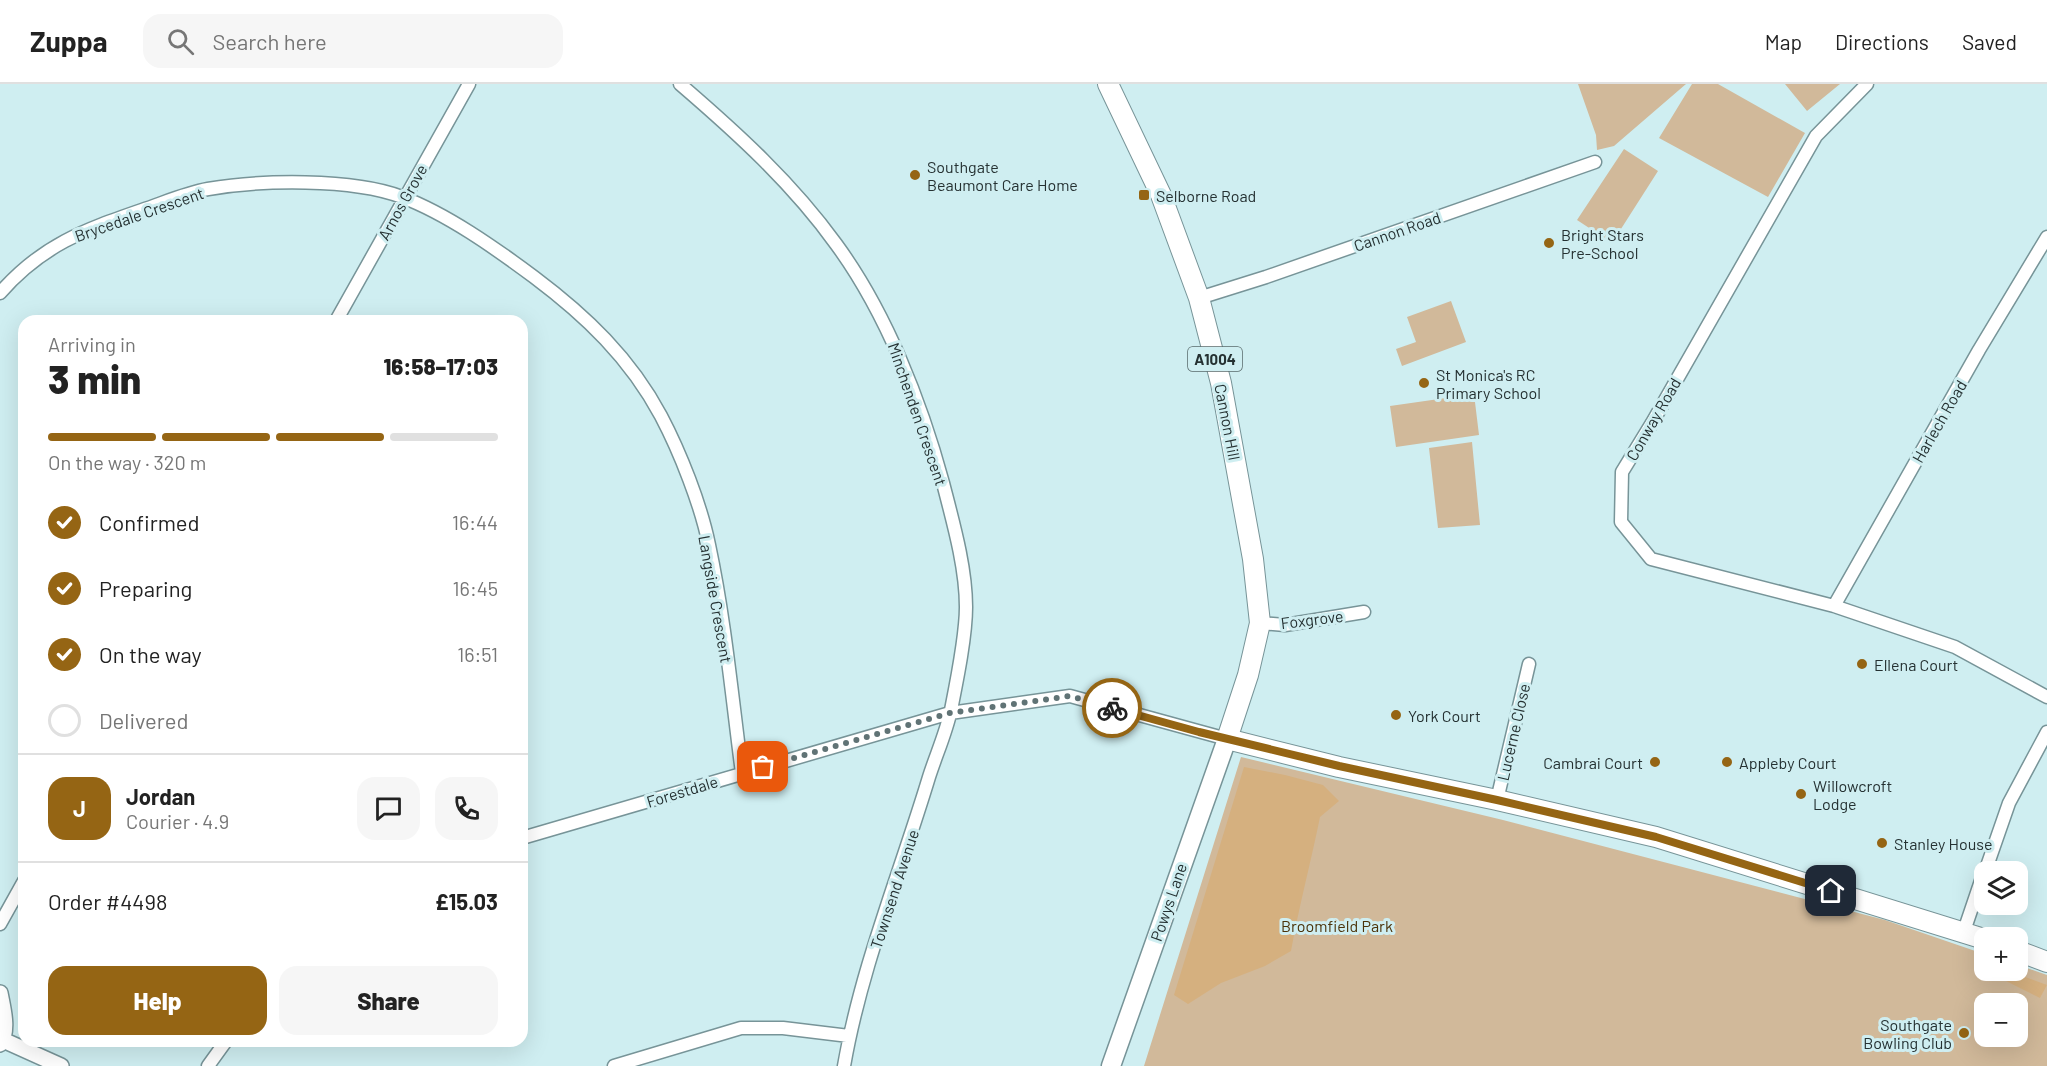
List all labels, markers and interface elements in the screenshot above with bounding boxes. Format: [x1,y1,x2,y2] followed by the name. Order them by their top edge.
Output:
[143,14,563,68] search box
[30,24,107,58] text: Zuppa
[164,25,197,58] icon: search
[212,28,327,54] text: Search here
[1765,29,1802,54] text: Map
[1835,29,1929,54] text: Directions
[1962,29,2017,54] text: Saved
[927,157,1078,194] place label: Southgate Beaumont Care Home
[373,161,431,243] street label: Arnos Grove
[908,168,922,182] marker: Southgate Beaumont Care Home
[72,183,206,245] street label: Brycedale Crescent
[1156,186,1256,205] place label: Selborne Road
[1137,188,1151,202] marker: Selborne Road
[1351,207,1443,255] street label: Cannon Road
[1561,225,1644,262] place label: Bright Stars Pre-School
[1542,236,1556,250] marker: Bright Stars Pre-School
[48,332,136,356] text: Arriving in
[885,340,951,488] street label: Minchenden Crescent
[1188,347,1242,371] road number: A1004
[383,353,498,379] text: 16:58–17:03
[48,355,141,402] text: 3 min
[1436,365,1541,402] place label: St Monica's RC Primary School
[1622,374,1684,464] street label: Conway Road
[1417,376,1431,390] marker: St Monica's RC Primary School
[1908,376,1970,466] street label: Harlech Road
[1211,382,1245,462] street label: Cannon Hill
[48,450,206,474] text: On the way · 320 m
[48,506,81,539] icon: check
[99,509,199,535] text: Confirmed
[452,510,498,534] text: 16:44
[695,534,737,664] street label: Langside Crescent
[48,572,81,605] icon: check
[99,575,192,601] text: Preparing
[453,576,498,600] text: 16:45
[1280,606,1344,632] street label: Foxgrove
[48,638,81,671] icon: check
[99,641,202,667] text: On the way
[457,642,498,666] text: 16:51
[1874,655,1958,674] place label: Ellena Court
[1855,657,1869,671] marker: Ellena Court
[1082,678,1142,738] courier
[1493,682,1533,782] street label: Lucerne Close
[1096,692,1129,725] icon: bike
[1408,706,1481,725] place label: York Court
[99,707,188,733] text: Delivered
[1389,708,1403,722] marker: York Court
[737,741,788,792] pin
[746,750,779,783] icon: bag
[1543,753,1643,772] place label: Cambrai Court
[1739,753,1837,772] place label: Appleby Court
[1648,755,1662,769] marker: Cambrai Court
[1720,755,1734,769] marker: Appleby Court
[644,771,720,811] street label: Forestdale
[1813,776,1892,813] place label: Willowcroft Lodge
[357,777,420,840] button: chat
[435,777,498,840] button: phone
[126,783,195,809] text: Jordan
[1794,787,1808,801] marker: Willowcroft Lodge
[73,795,86,821] text: J
[126,809,229,833] text: Courier · 4.9
[866,827,922,951] street label: Townsend Avenue
[1894,834,1993,853] place label: Stanley House
[1875,836,1889,850] marker: Stanley House
[1146,861,1190,943] street label: Powys Lane
[1974,861,2028,1047] map controls
[1974,861,2028,915] button: layers
[1805,865,1856,916] pin
[1814,874,1847,907] icon: home
[48,888,167,914] text: Order #4498
[435,888,498,914] text: £15.03
[1281,916,1393,935] park label: Broomfield Park
[1974,927,2028,981] button: +
[48,966,267,1035] button: Help
[279,966,498,1035] button: Share
[1974,993,2028,1047] button: −
[1863,1015,1952,1052] place label: Southgate Bowling Club
[1957,1026,1971,1040] marker: Southgate Bowling Club

